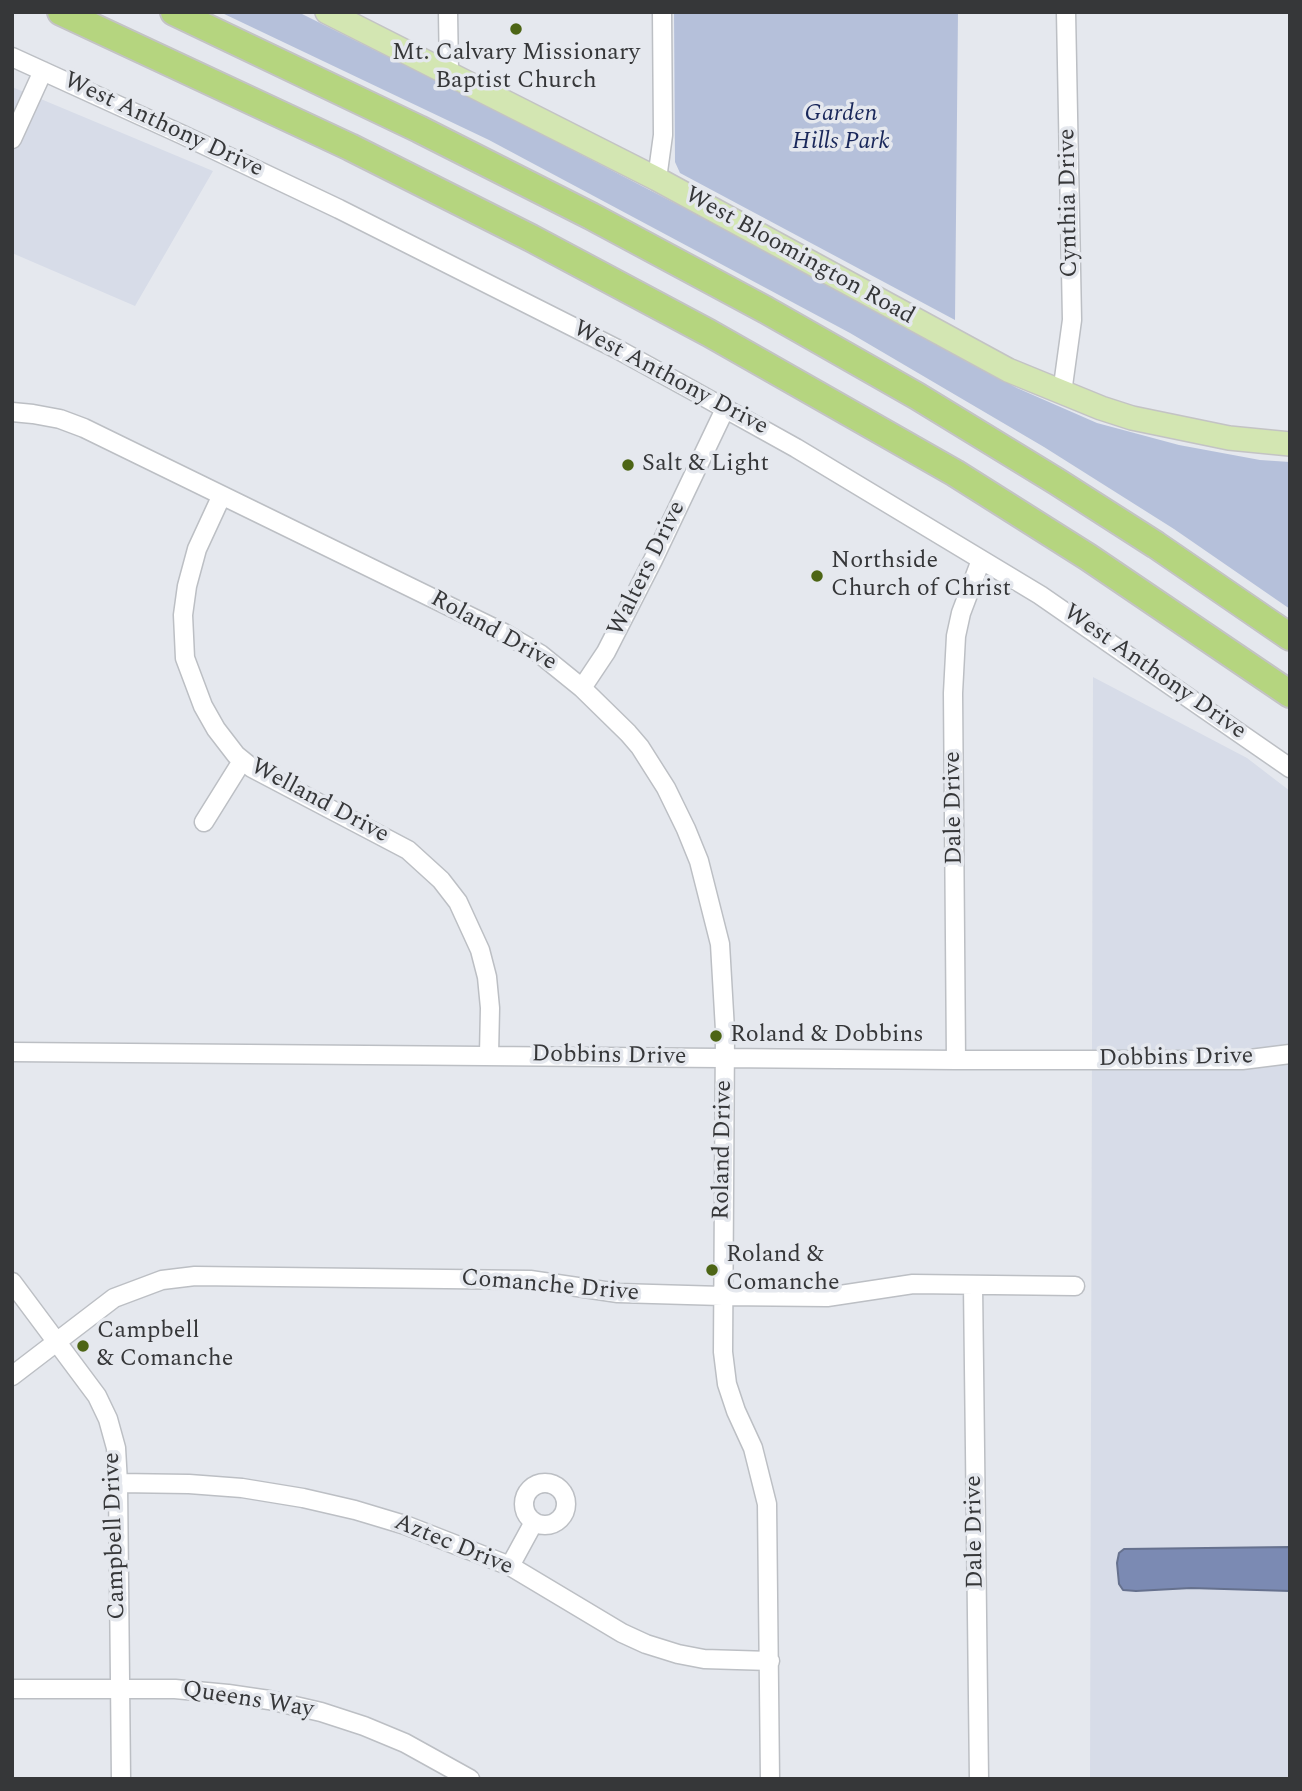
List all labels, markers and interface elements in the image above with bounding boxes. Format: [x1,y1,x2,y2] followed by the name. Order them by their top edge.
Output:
[508,21,524,37] marker: Mt. Calvary Missionary Baptist Church
[392,40,640,96] place label: Mt. Calvary Missionary Baptist Church
[59,67,267,185] street label: West Anthony Drive
[792,101,890,157] park label: Garden Hills Park
[1054,128,1086,278] street label: Cynthia Drive
[679,182,919,332] street label: West Bloomington Road
[568,315,772,443] street label: West Anthony Drive
[642,451,769,479] place label: Salt & Light
[620,457,636,473] marker: Salt & Light
[603,497,693,641] street label: Walters Drive
[831,548,1011,604] place label: Northside Church of Christ
[809,568,825,584] marker: Northside Church of Christ
[425,586,561,678] street label: Roland Drive
[1057,599,1251,747] street label: West Anthony Drive
[940,751,970,865] street label: Dale Drive
[245,753,393,851] street label: Welland Drive
[730,1022,924,1050] place label: Roland & Dobbins
[708,1028,724,1044] marker: Roland & Dobbins
[531,1041,687,1073] street label: Dobbins Drive
[1098,1043,1254,1075] street label: Dobbins Drive
[708,1080,740,1220] street label: Roland Drive
[726,1242,840,1298] place label: Roland & Comanche
[704,1262,720,1278] marker: Roland & Comanche
[460,1265,640,1309] street label: Comanche Drive
[97,1318,233,1374] place label: Campbell & Comanche
[75,1338,91,1354] marker: Campbell & Comanche
[99,1452,133,1620] street label: Campbell Drive
[961,1475,991,1589] street label: Dale Drive
[389,1509,517,1583] street label: Aztec Drive
[180,1676,316,1726] street label: Queens Way

